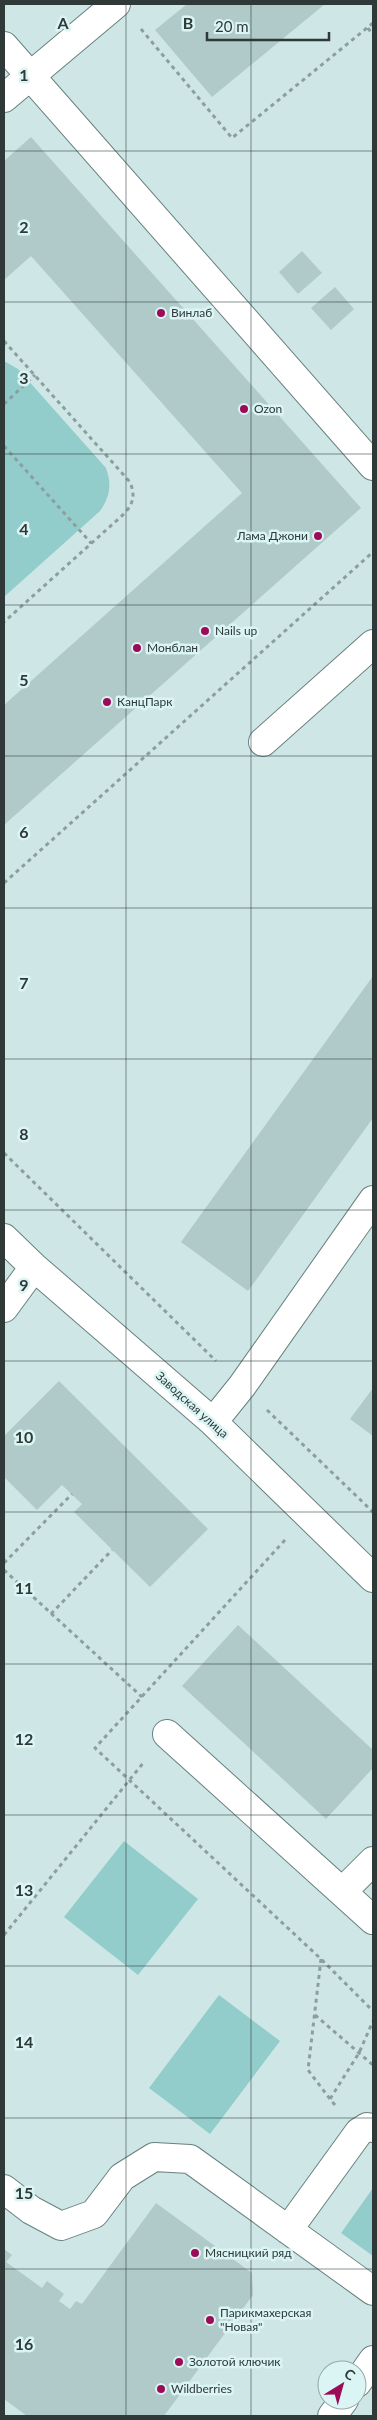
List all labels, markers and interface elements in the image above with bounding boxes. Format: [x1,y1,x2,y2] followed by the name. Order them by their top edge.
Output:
[207,10,330,42] scale bar
[56,13,69,32] text: A
[183,13,193,32] text: B
[215,17,249,35] text: 20 m
[19,65,29,84] text: 1
[19,217,29,236] text: 2
[171,305,212,320] place label: Винлаб
[155,307,167,319] marker: Винлаб
[19,368,29,387] text: 3
[254,401,282,416] place label: Ozon
[238,403,250,415] marker: Ozon
[19,519,29,538] text: 4
[236,528,308,543] place label: Лама Джони
[312,530,324,542] marker: Лама Джони
[215,623,258,638] place label: Nails up
[199,625,211,637] marker: Nails up
[147,640,198,655] place label: Монблан
[131,642,143,654] marker: Монблан
[19,670,29,689] text: 5
[117,694,173,709] place label: КанцПарк
[101,696,113,708] marker: КанцПарк
[19,822,29,841] text: 6
[19,973,29,992] text: 7
[19,1124,29,1143] text: 8
[19,1275,29,1294] text: 9
[153,1368,232,1441] street label: Заводская улица
[15,1427,33,1446] text: 10
[15,1578,33,1597] text: 11
[15,1729,33,1748] text: 12
[15,1880,33,1899] text: 13
[15,2032,33,2051] text: 14
[15,2183,33,2202] text: 15
[205,2245,292,2260] place label: Мясницкий ряд
[189,2247,201,2259] marker: Мясницкий ряд
[220,2305,312,2334] place label: Парикмахерская "Новая"
[204,2314,216,2326] marker: Парикмахерская "Новая"
[15,2334,33,2353] text: 16
[189,2354,281,2369] place label: Золотой ключик
[173,2356,185,2368] marker: Золотой ключик
[317,2360,367,2410] north arrow
[341,2365,360,2384] text: С
[171,2381,232,2396] place label: Wildberries
[155,2383,167,2395] marker: Wildberries

